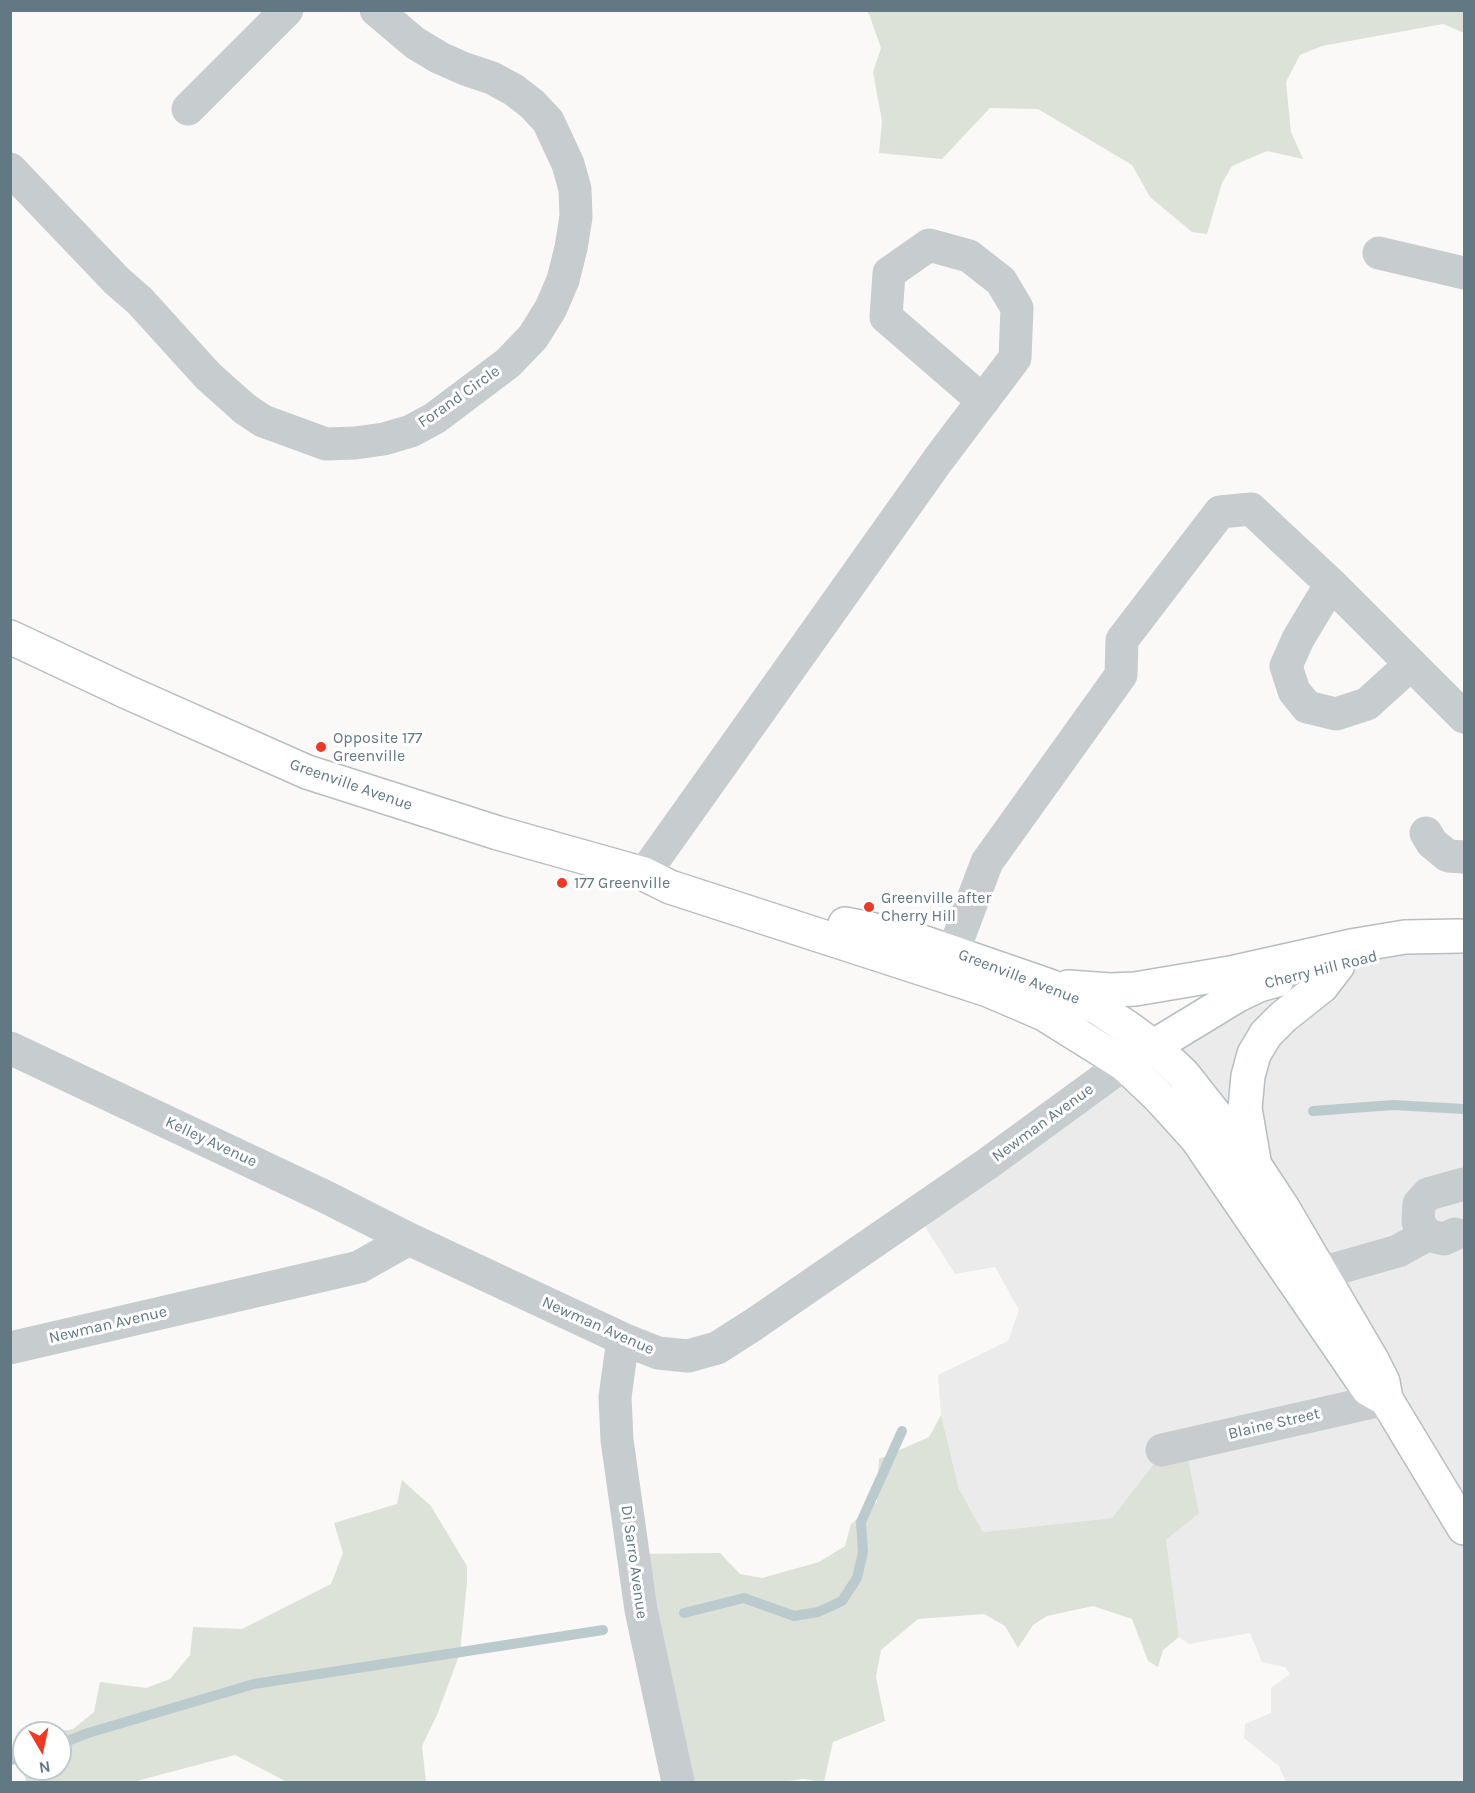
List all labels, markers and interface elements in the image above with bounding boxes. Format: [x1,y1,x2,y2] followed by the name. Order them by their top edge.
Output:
[414,362,504,432] street label: Forand Circle
[333,728,422,766] place label: Opposite 177 Greenville
[314,740,328,754] marker: Opposite 177 Greenville
[287,755,415,815] street label: Greenville Avenue
[574,873,670,893] place label: 177 Greenville
[555,876,569,890] marker: 177 Greenville
[881,888,991,926] place label: Greenville after Cherry Hill
[862,900,876,914] marker: Greenville after Cherry Hill
[956,945,1082,1009] street label: Greenville Avenue
[1263,947,1379,993] street label: Cherry Hill Road
[989,1080,1097,1166] street label: Newman Avenue
[162,1112,260,1172] street label: Kelley Avenue
[539,1293,657,1359] street label: Newman Avenue
[47,1302,169,1348] street label: Newman Avenue
[1226,1404,1322,1444] street label: Blaine Street
[617,1504,651,1620] street label: Di Sarro Avenue
[12,1721,72,1781] north arrow
[37,1757,52,1778] text: N

